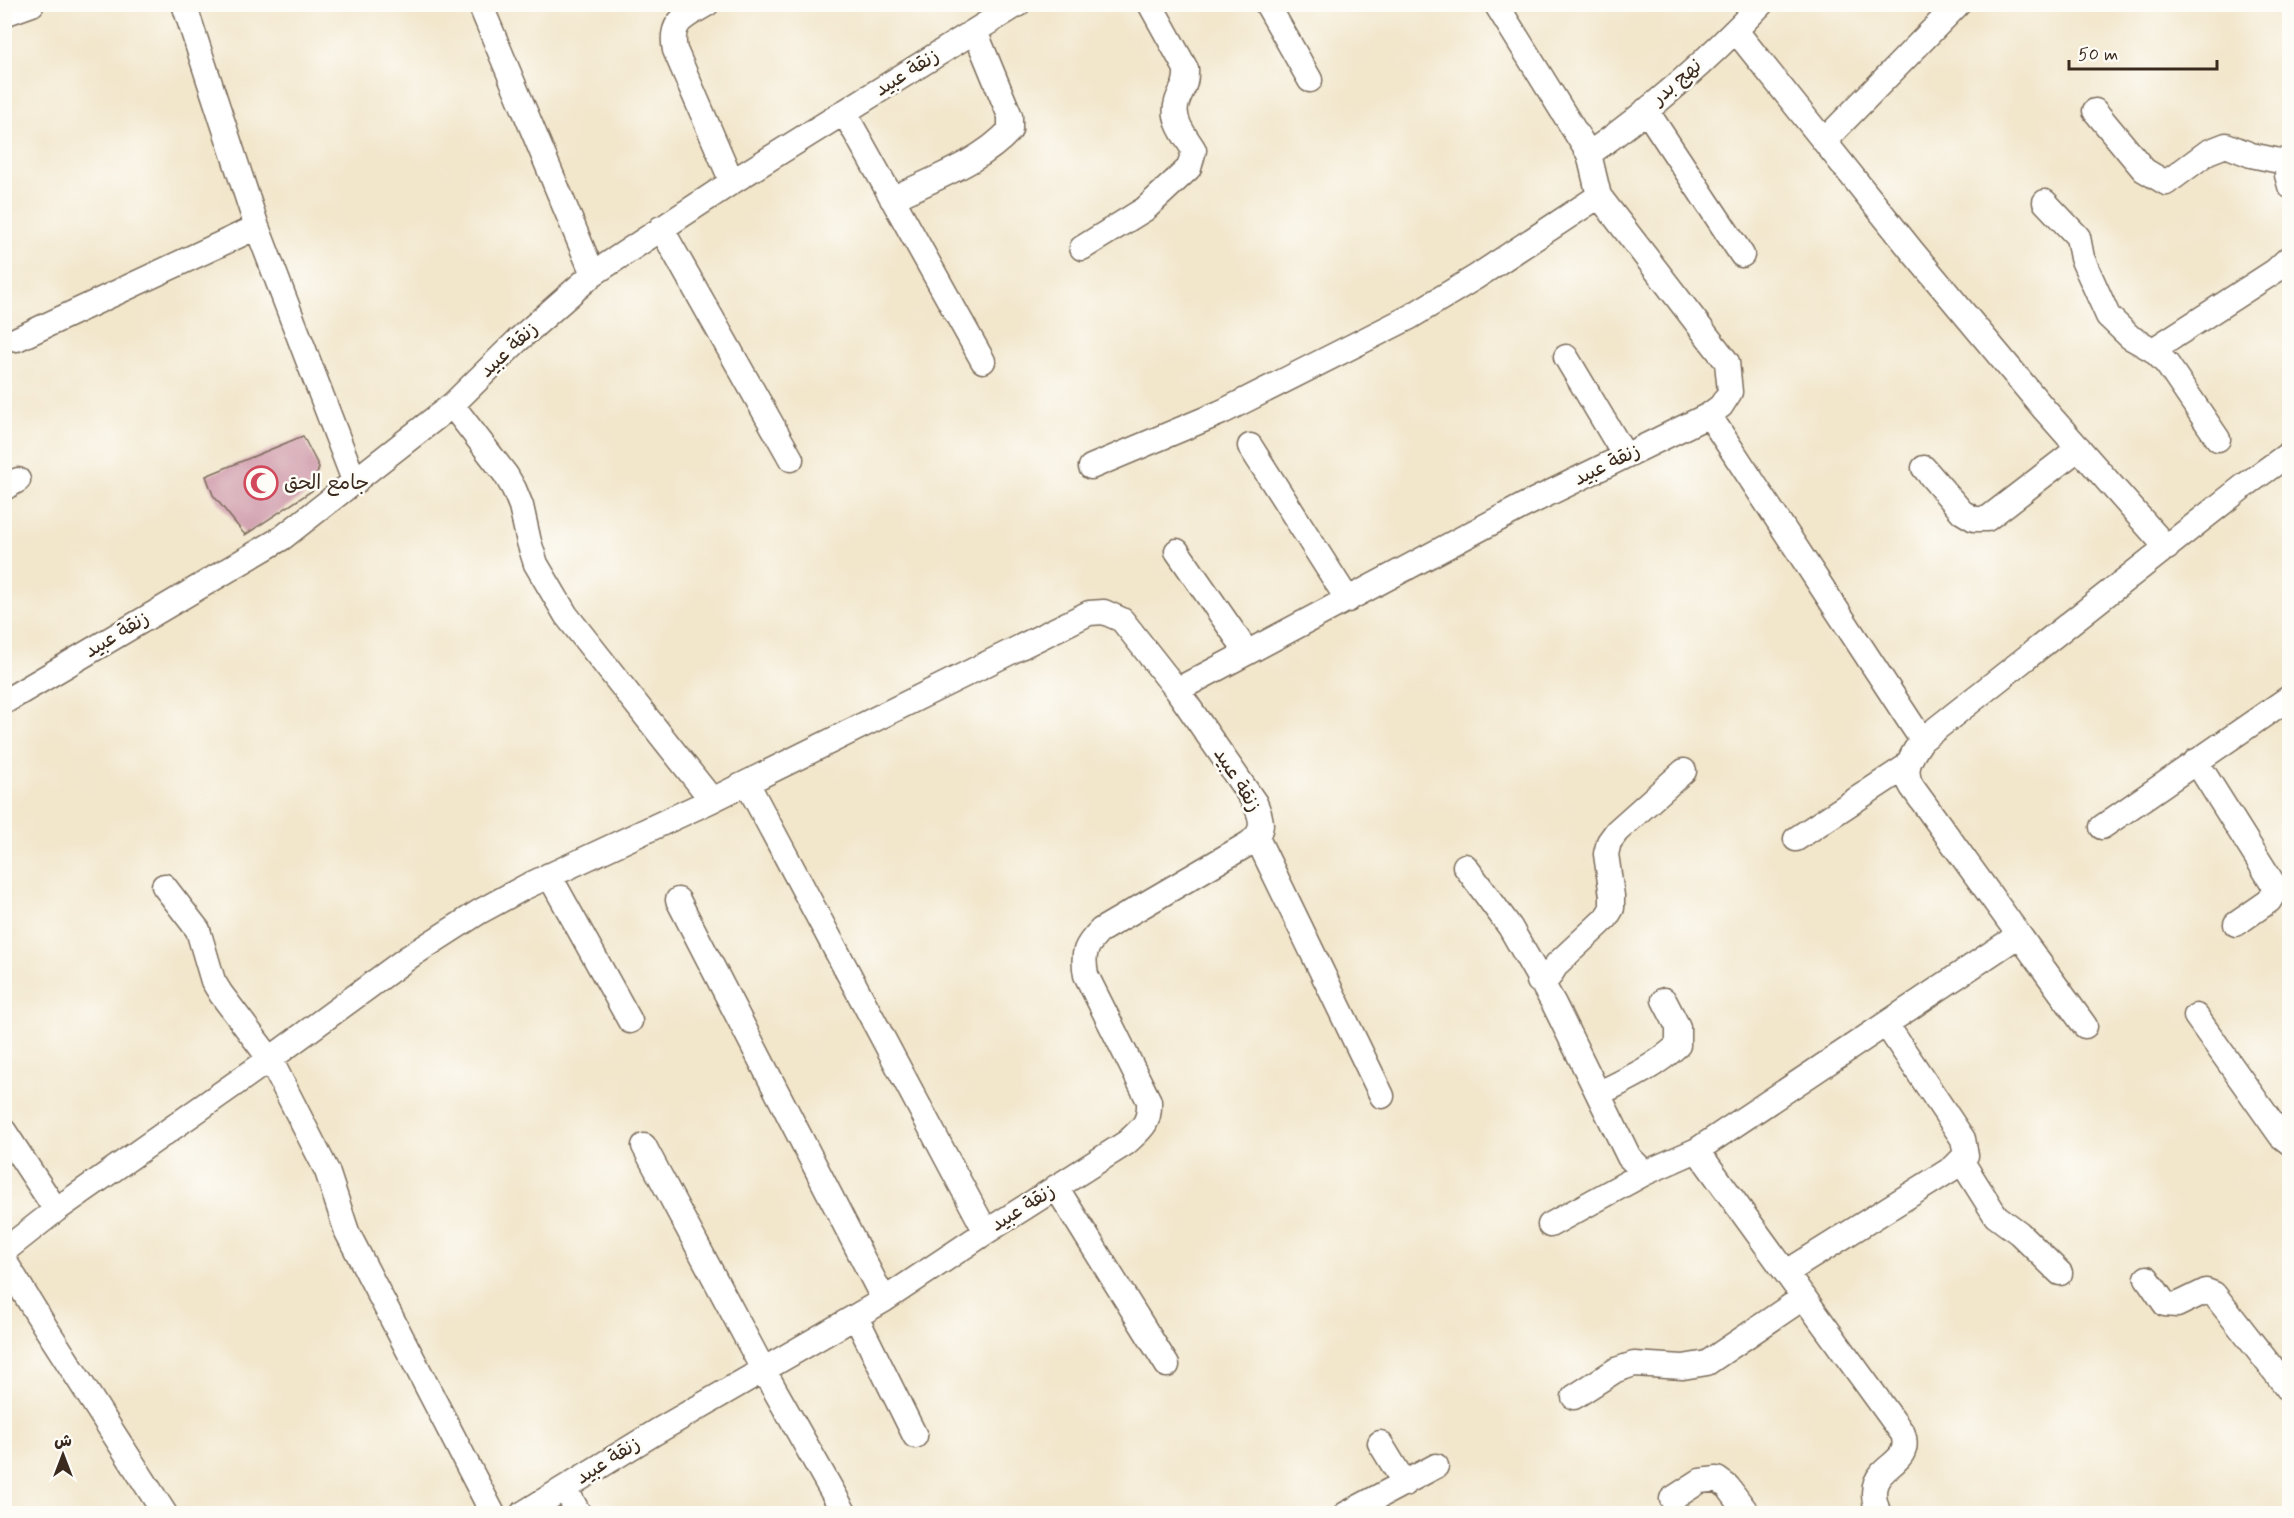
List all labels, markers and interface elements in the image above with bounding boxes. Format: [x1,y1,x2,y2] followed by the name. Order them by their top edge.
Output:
[2069,33,2218,71] scale bar
[870,43,944,103] street label: زنقة عبيد
[2078,43,2118,67] text: 50 m
[1644,53,1708,113] street label: نهج بدر
[474,316,544,384] street label: زنقة عبيد
[1569,437,1645,493] street label: زنقة عبيد
[243,465,279,501] mosque icon: جامع الحق
[284,470,369,497] place label: جامع الحق
[80,605,154,665] street label: زنقة عبيد
[1207,743,1267,817] street label: زنقة عبيد
[986,1178,1060,1238] street label: زنقة عبيد
[33,1425,93,1485] north arrow
[54,1431,72,1452] text: ش
[571,1431,645,1491] street label: زنقة عبيد

